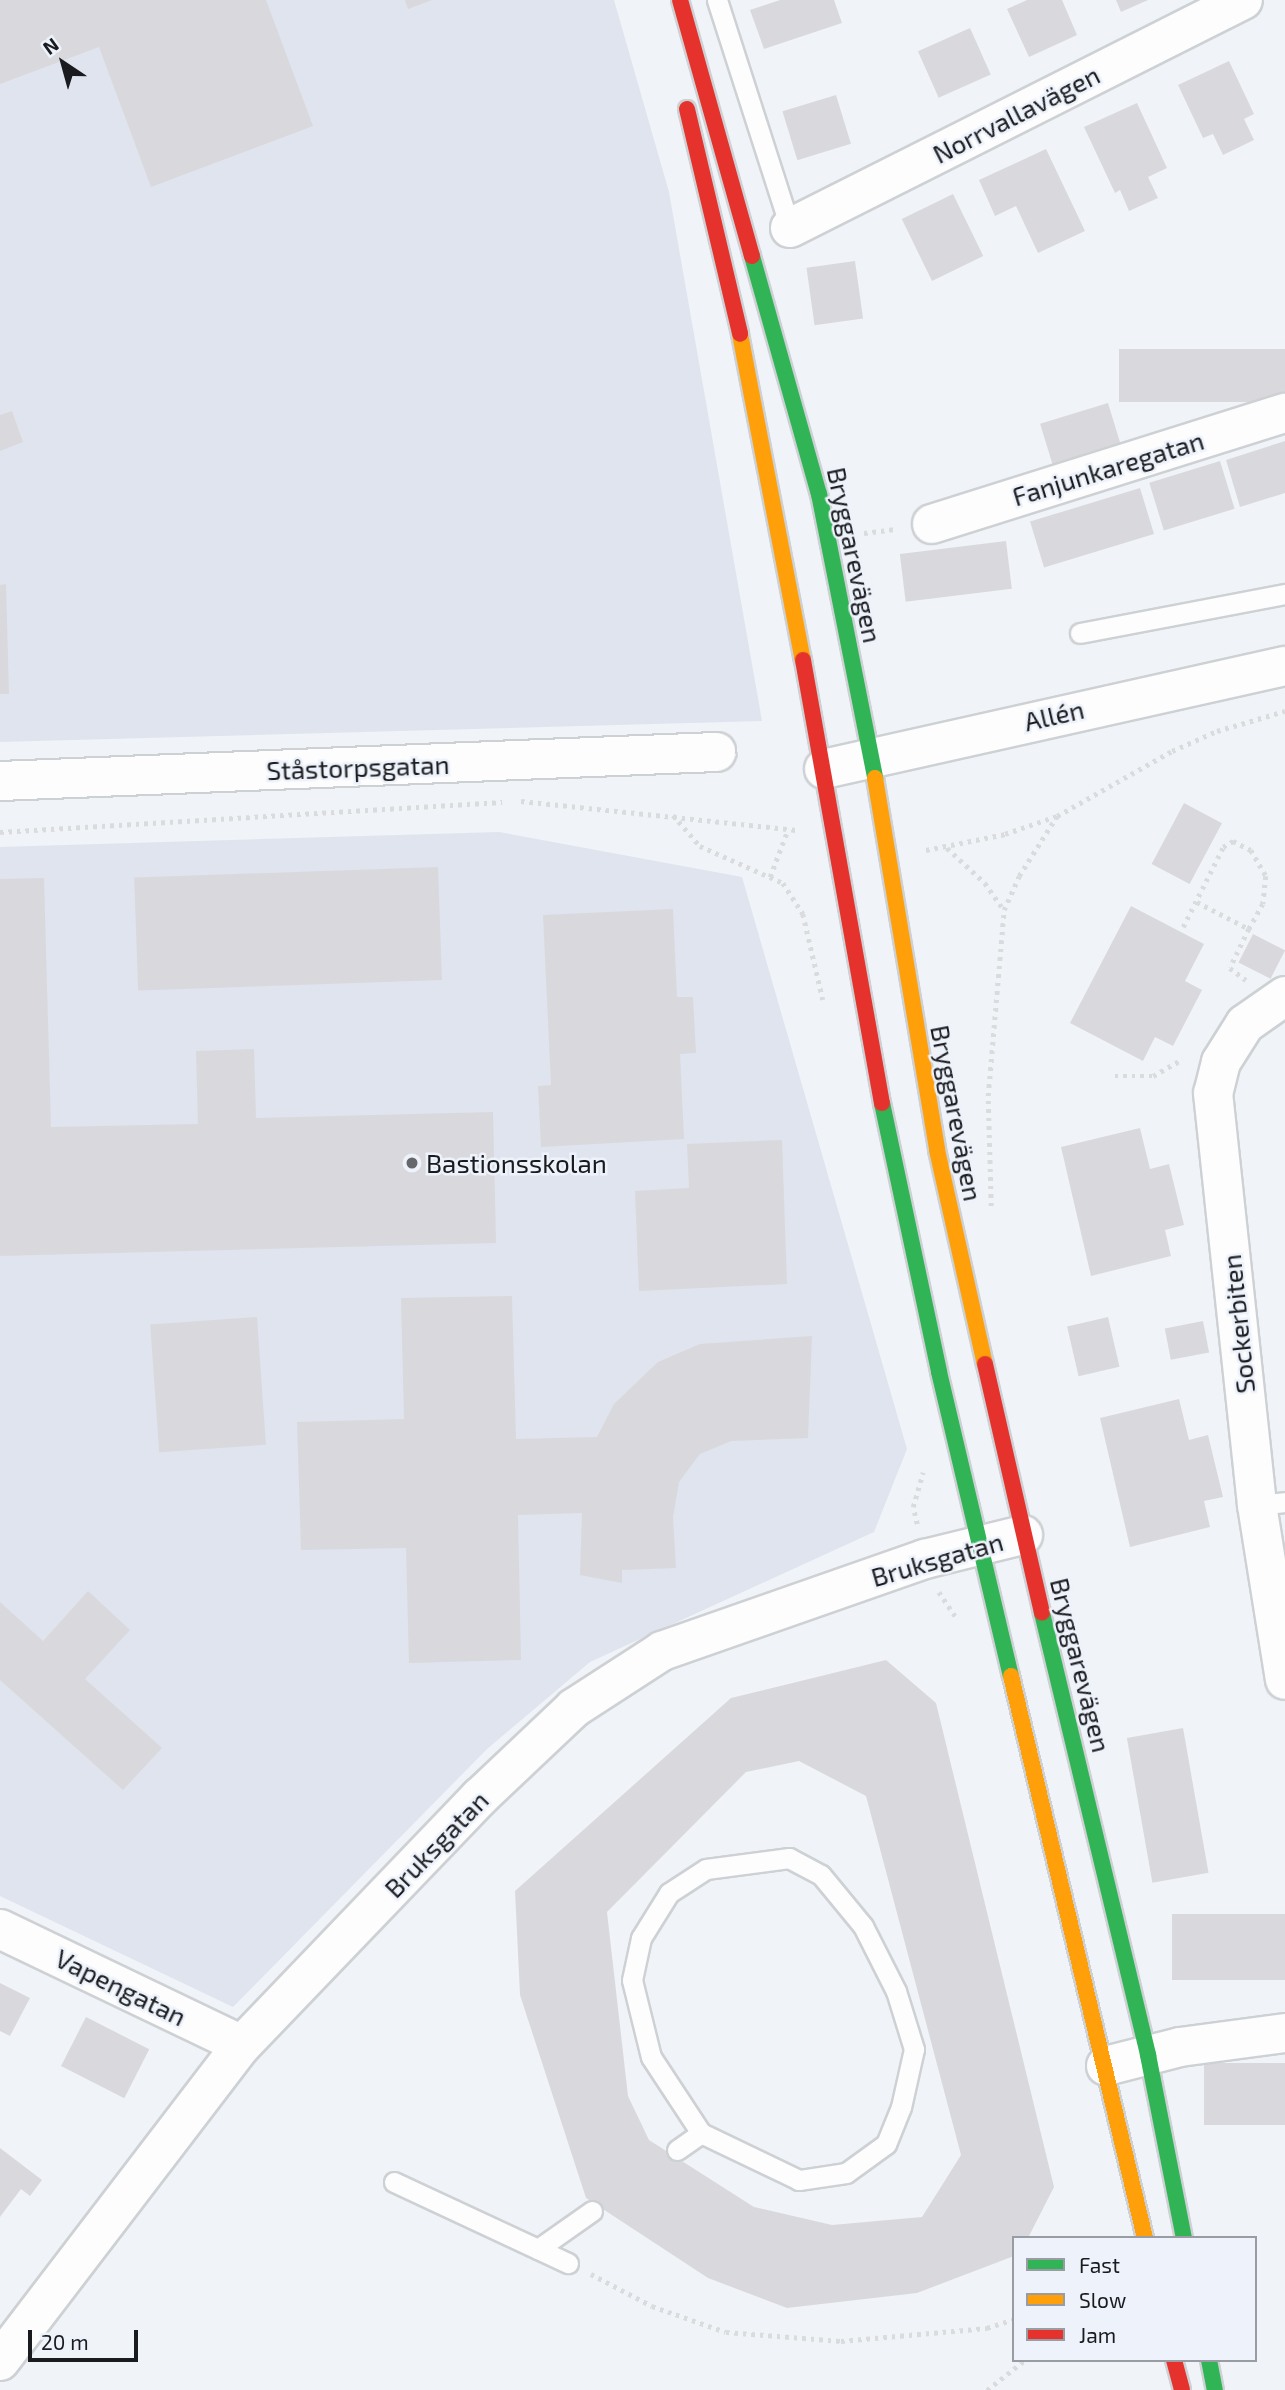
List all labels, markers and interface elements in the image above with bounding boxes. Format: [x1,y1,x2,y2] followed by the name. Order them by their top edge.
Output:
[28,28,98,98] north arrow
[38,32,63,59] text: N
[927,59,1105,169] street label: Norrvallavägen
[1008,424,1208,512] street label: Fanjunkaregatan
[821,464,889,646] street label: Bryggarevägen
[1021,693,1087,737] street label: Allén
[266,748,450,786] street label: Ståstorpsgatan
[925,1022,989,1204] street label: Bryggarevägen
[426,1147,607,1179] place label: Bastionsskolan
[404,1155,420,1171] marker: Bastionsskolan
[1215,1253,1261,1395] street label: Sockerbiten
[867,1525,1007,1593] street label: Bruksgatan
[1044,1575,1118,1755] street label: Bryggarevägen
[378,1784,494,1904] street label: Bruksgatan
[51,1942,191,2032] street label: Vapengatan
[1012,2236,1257,2362] legend
[1079,2252,1120,2277] text: Fast
[1079,2287,1126,2312] text: Slow
[32,2316,142,2360] scale bar
[1079,2322,1116,2347] text: Jam
[41,2329,89,2354] text: 20 m

